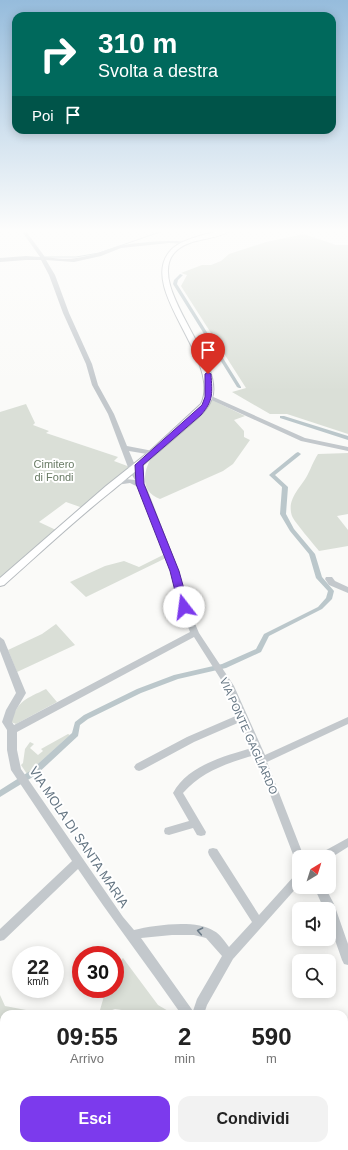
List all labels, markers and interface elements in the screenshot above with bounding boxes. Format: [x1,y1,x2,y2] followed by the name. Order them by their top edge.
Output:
[32,28,84,80] icon: right
[98,28,177,59] text: 310 m
[98,61,218,81] text: Svolta a destra
[62,104,84,126] icon: arrive
[32,107,54,124] text: Poi
[191,333,225,374] pin
[197,339,219,361] icon: arrive
[34,458,74,483] park label: Cimitero di Fondi
[163,586,205,628] position arrow
[218,676,280,797] street label: VIA PONTE GAGLIARDO
[26,764,132,911] street label: VIA MOLA DI SANTA MARIA
[292,850,336,894] north arrow
[292,850,336,998] map controls
[292,902,336,946] button: sound
[196,928,203,936] one-way arrow
[72,946,124,998] speed limit sign: 30
[292,954,336,998] button: search
[27,956,49,978] text: 22
[27,976,49,987] text: km/h
[56,1023,118,1050] text: 09:55
[178,1023,191,1050] text: 2
[252,1023,292,1050] text: 590
[70,1051,104,1066] text: Arrivo
[174,1051,195,1066] text: min
[266,1051,277,1066] text: m
[20,1096,170,1142] button: Esci
[178,1096,328,1142] button: Condividi

